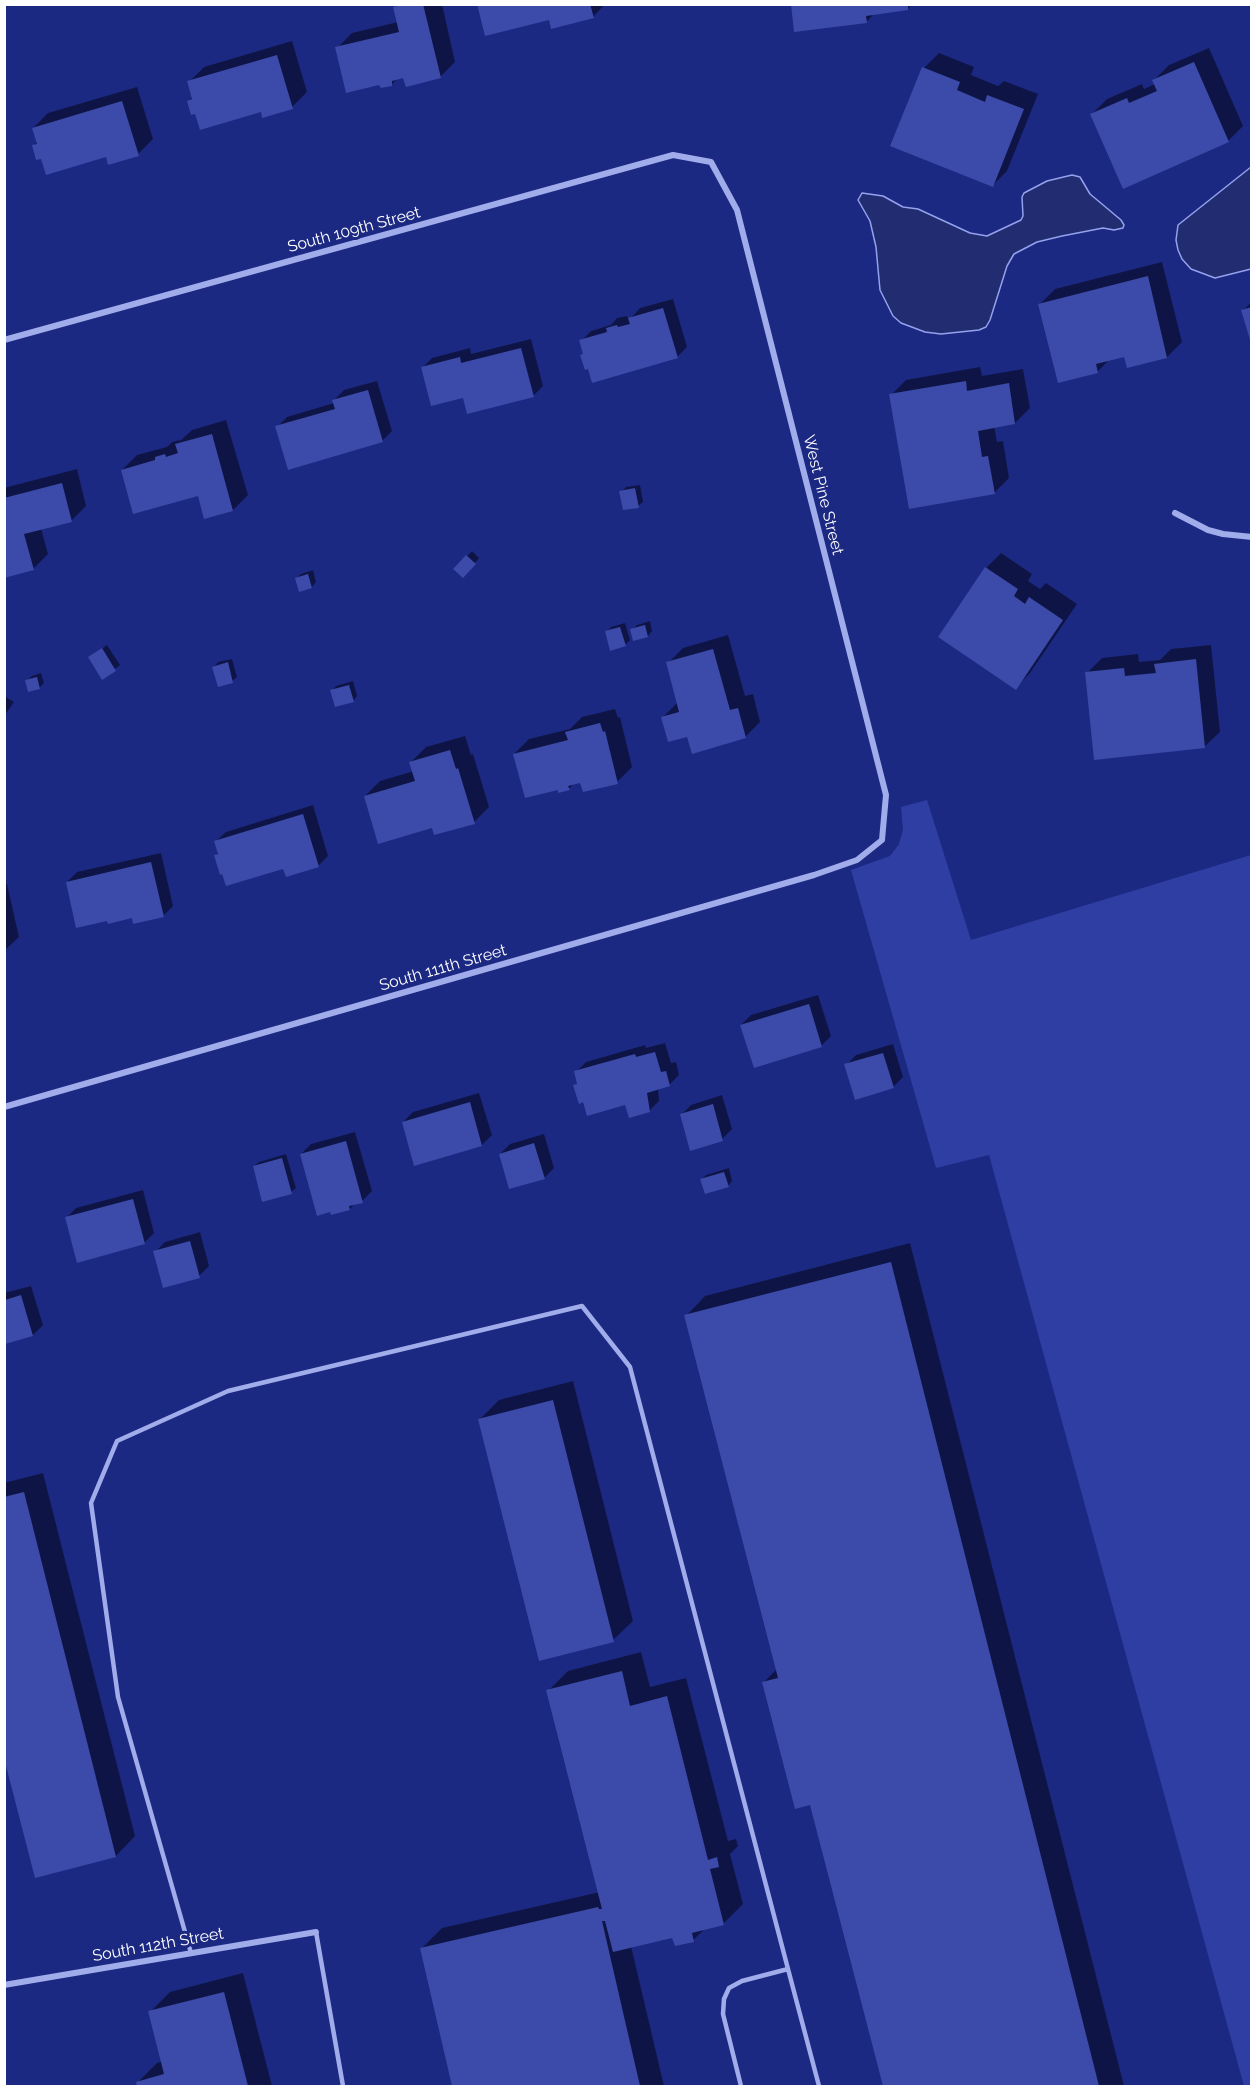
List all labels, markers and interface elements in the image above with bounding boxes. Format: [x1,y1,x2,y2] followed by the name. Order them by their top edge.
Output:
[286,203,422,257] street label: South 109th Street
[799,433,847,557] street label: West Pine Street
[377,941,509,995] street label: South 111th Street
[91,1924,225,1966] street label: South 112th Street

